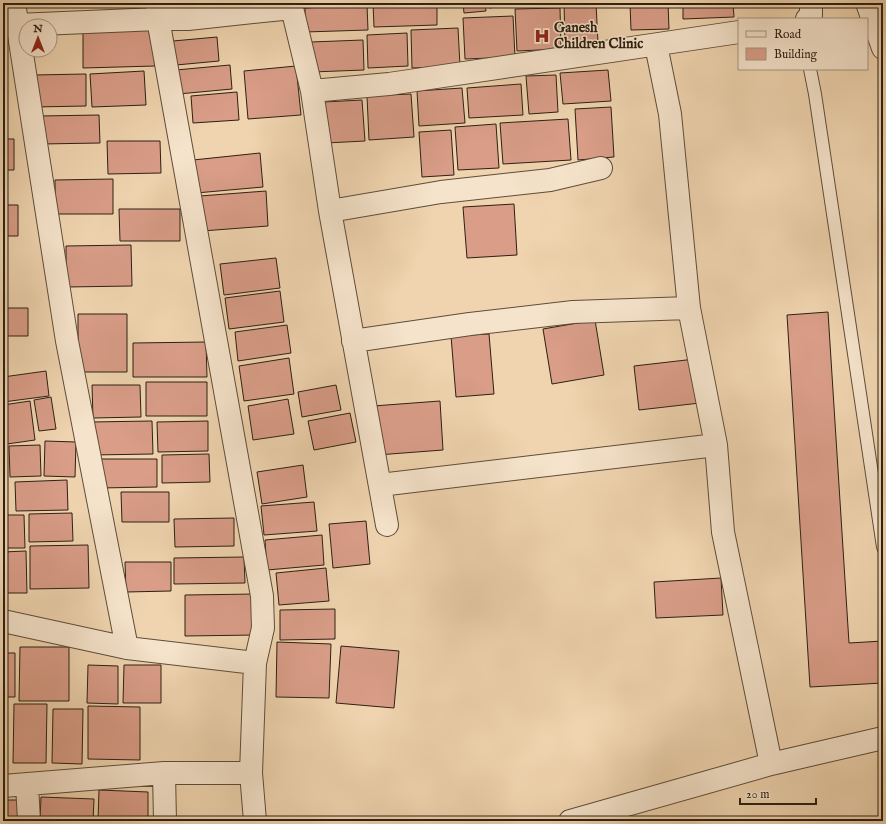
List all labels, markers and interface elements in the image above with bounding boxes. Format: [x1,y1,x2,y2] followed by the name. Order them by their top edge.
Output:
[18,18,58,58] north arrow
[738,18,868,70] legend
[554,19,643,53] place label: Ganesh Children Clinic
[32,22,43,36] text: N
[533,27,551,45] hospital icon: Ganesh Children Clinic
[774,27,802,42] text: Road
[774,47,818,62] text: Building
[740,780,816,806] scale bar
[746,787,769,802] text: 20 m

